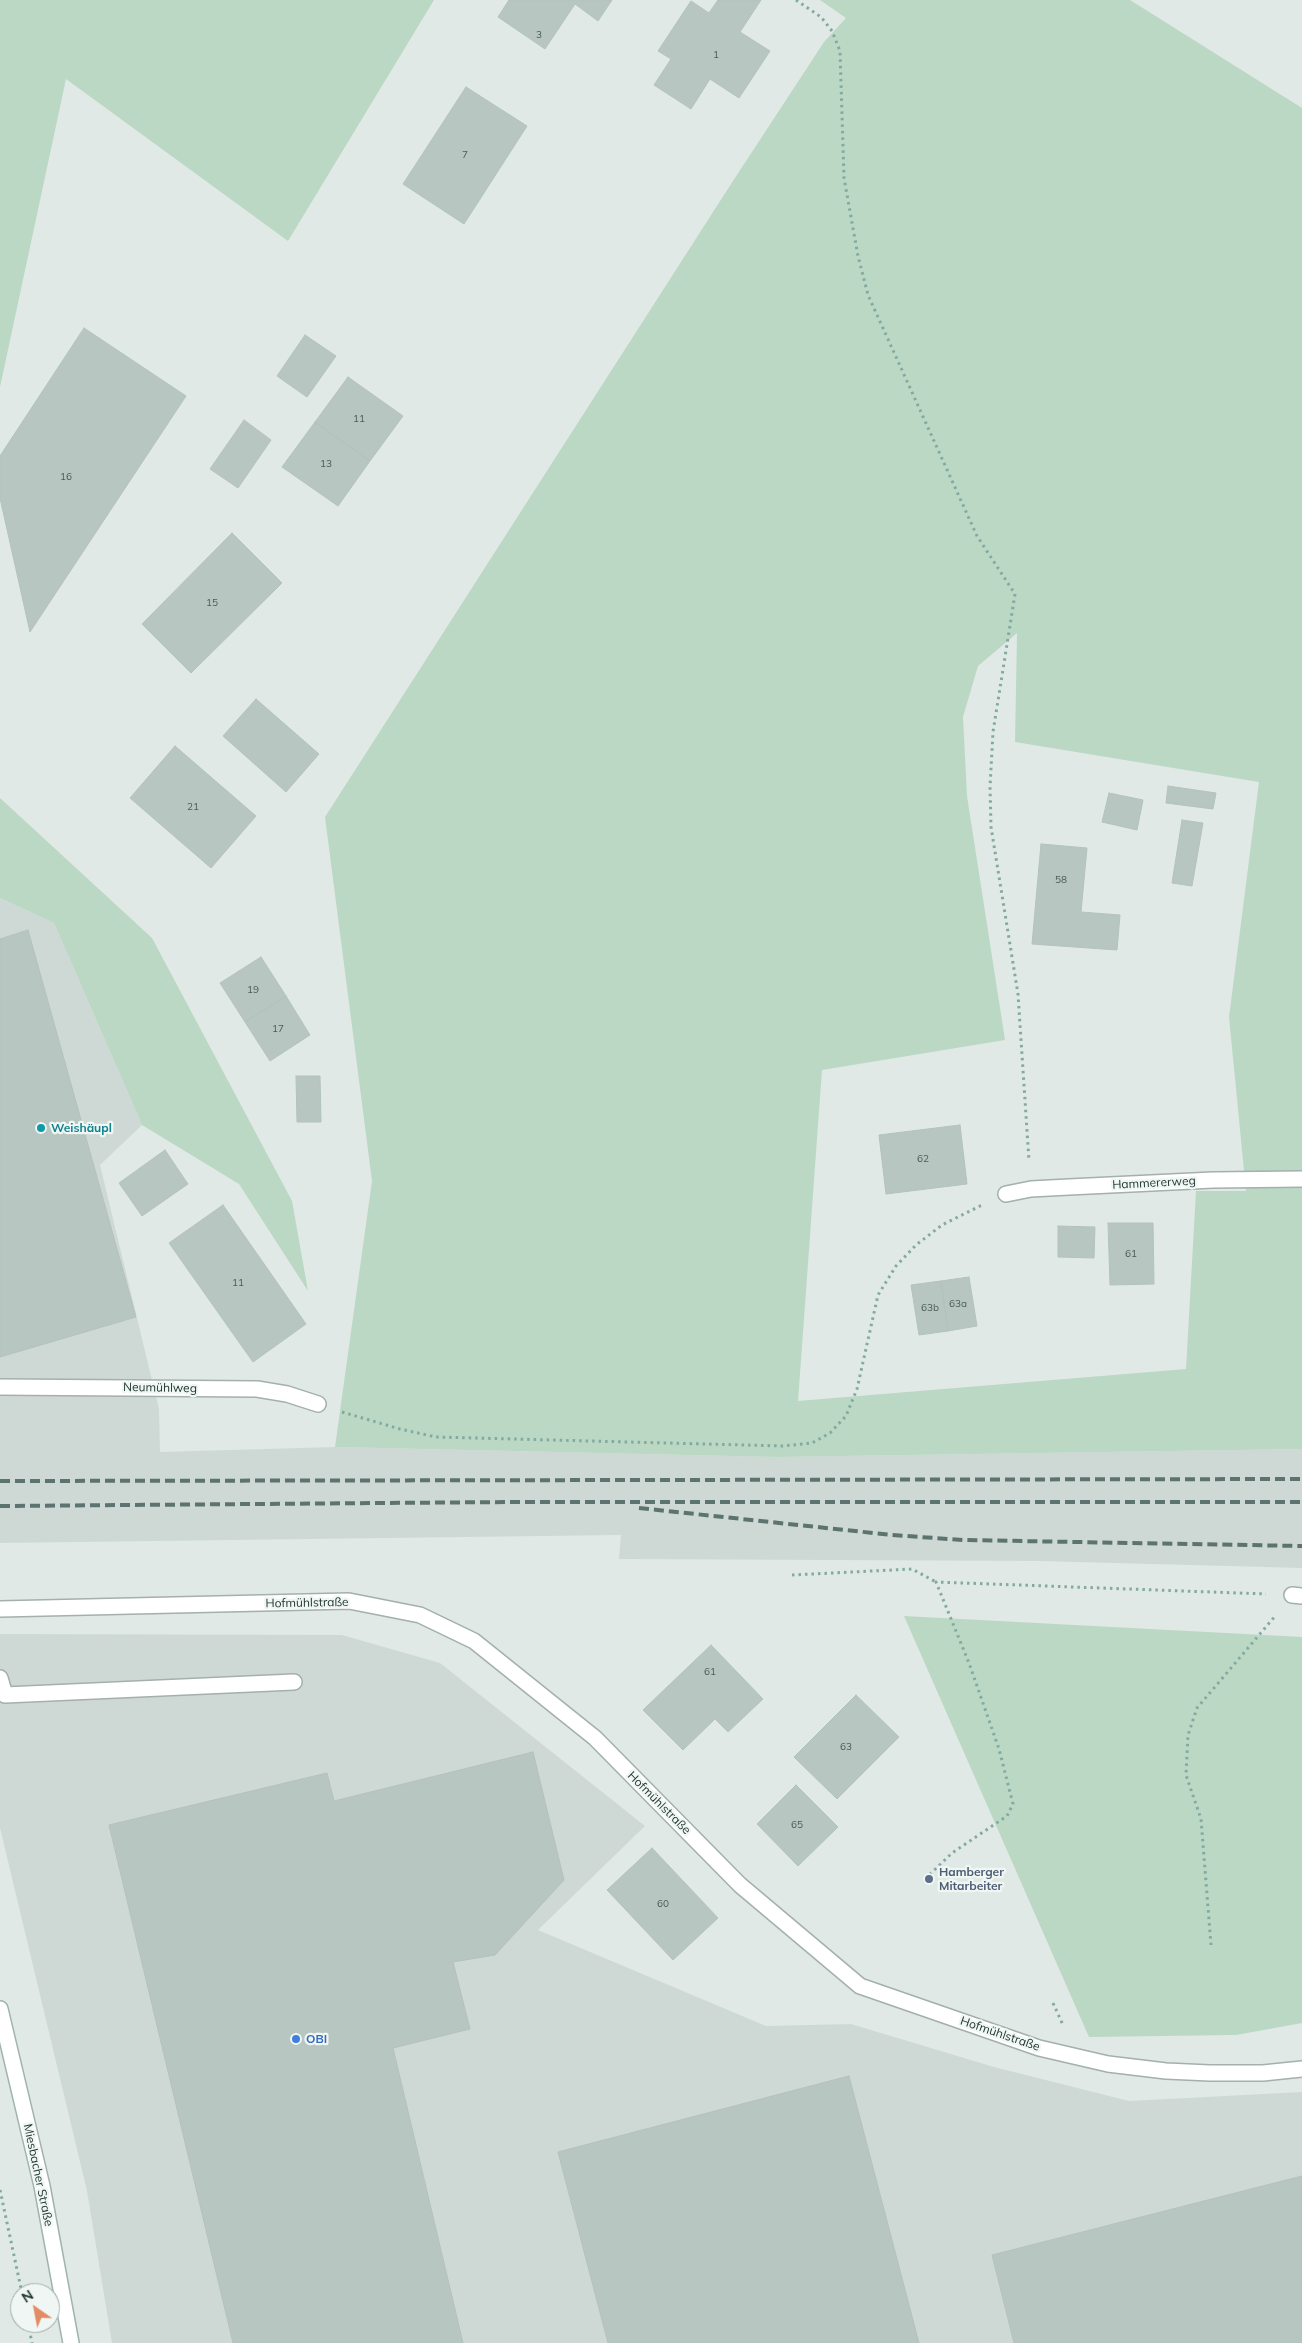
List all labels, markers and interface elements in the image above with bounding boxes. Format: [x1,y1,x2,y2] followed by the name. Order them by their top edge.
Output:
[536,29,542,41] house number: 3
[713,49,719,61] house number: 1
[462,149,468,161] house number: 7
[353,413,365,425] house number: 11
[320,458,332,470] house number: 13
[60,471,72,483] house number: 16
[206,597,218,609] house number: 15
[187,801,199,813] house number: 21
[1055,874,1067,886] house number: 58
[247,984,259,996] house number: 19
[272,1023,284,1035] house number: 17
[51,1121,112,1135] place label: Weishäupl
[35,1122,47,1134] marker: Weishäupl
[917,1153,929,1165] house number: 62
[1112,1174,1196,1192] street label: Hammererweg
[1125,1248,1137,1260] house number: 61
[232,1277,244,1289] house number: 11
[949,1298,967,1310] house number: 63a
[921,1302,939,1314] house number: 63b
[123,1380,197,1396] street label: Neumühlweg
[265,1595,349,1611] street label: Hofmühlstraße
[704,1666,716,1678] house number: 61
[840,1741,852,1753] house number: 63
[625,1769,693,1837] street label: Hofmühlstraße
[791,1819,803,1831] house number: 65
[939,1865,1004,1893] place label: Hamberger Mitarbeiter
[923,1873,935,1885] marker: Hamberger Mitarbeiter
[657,1898,669,1910] house number: 60
[958,2014,1042,2054] street label: Hofmühlstraße
[306,2032,327,2046] place label: OBI
[290,2033,302,2045] marker: OBI
[20,2122,56,2228] street label: Miesbacher Straße
[10,2283,60,2333] north arrow
[18,2286,37,2307] text: N

